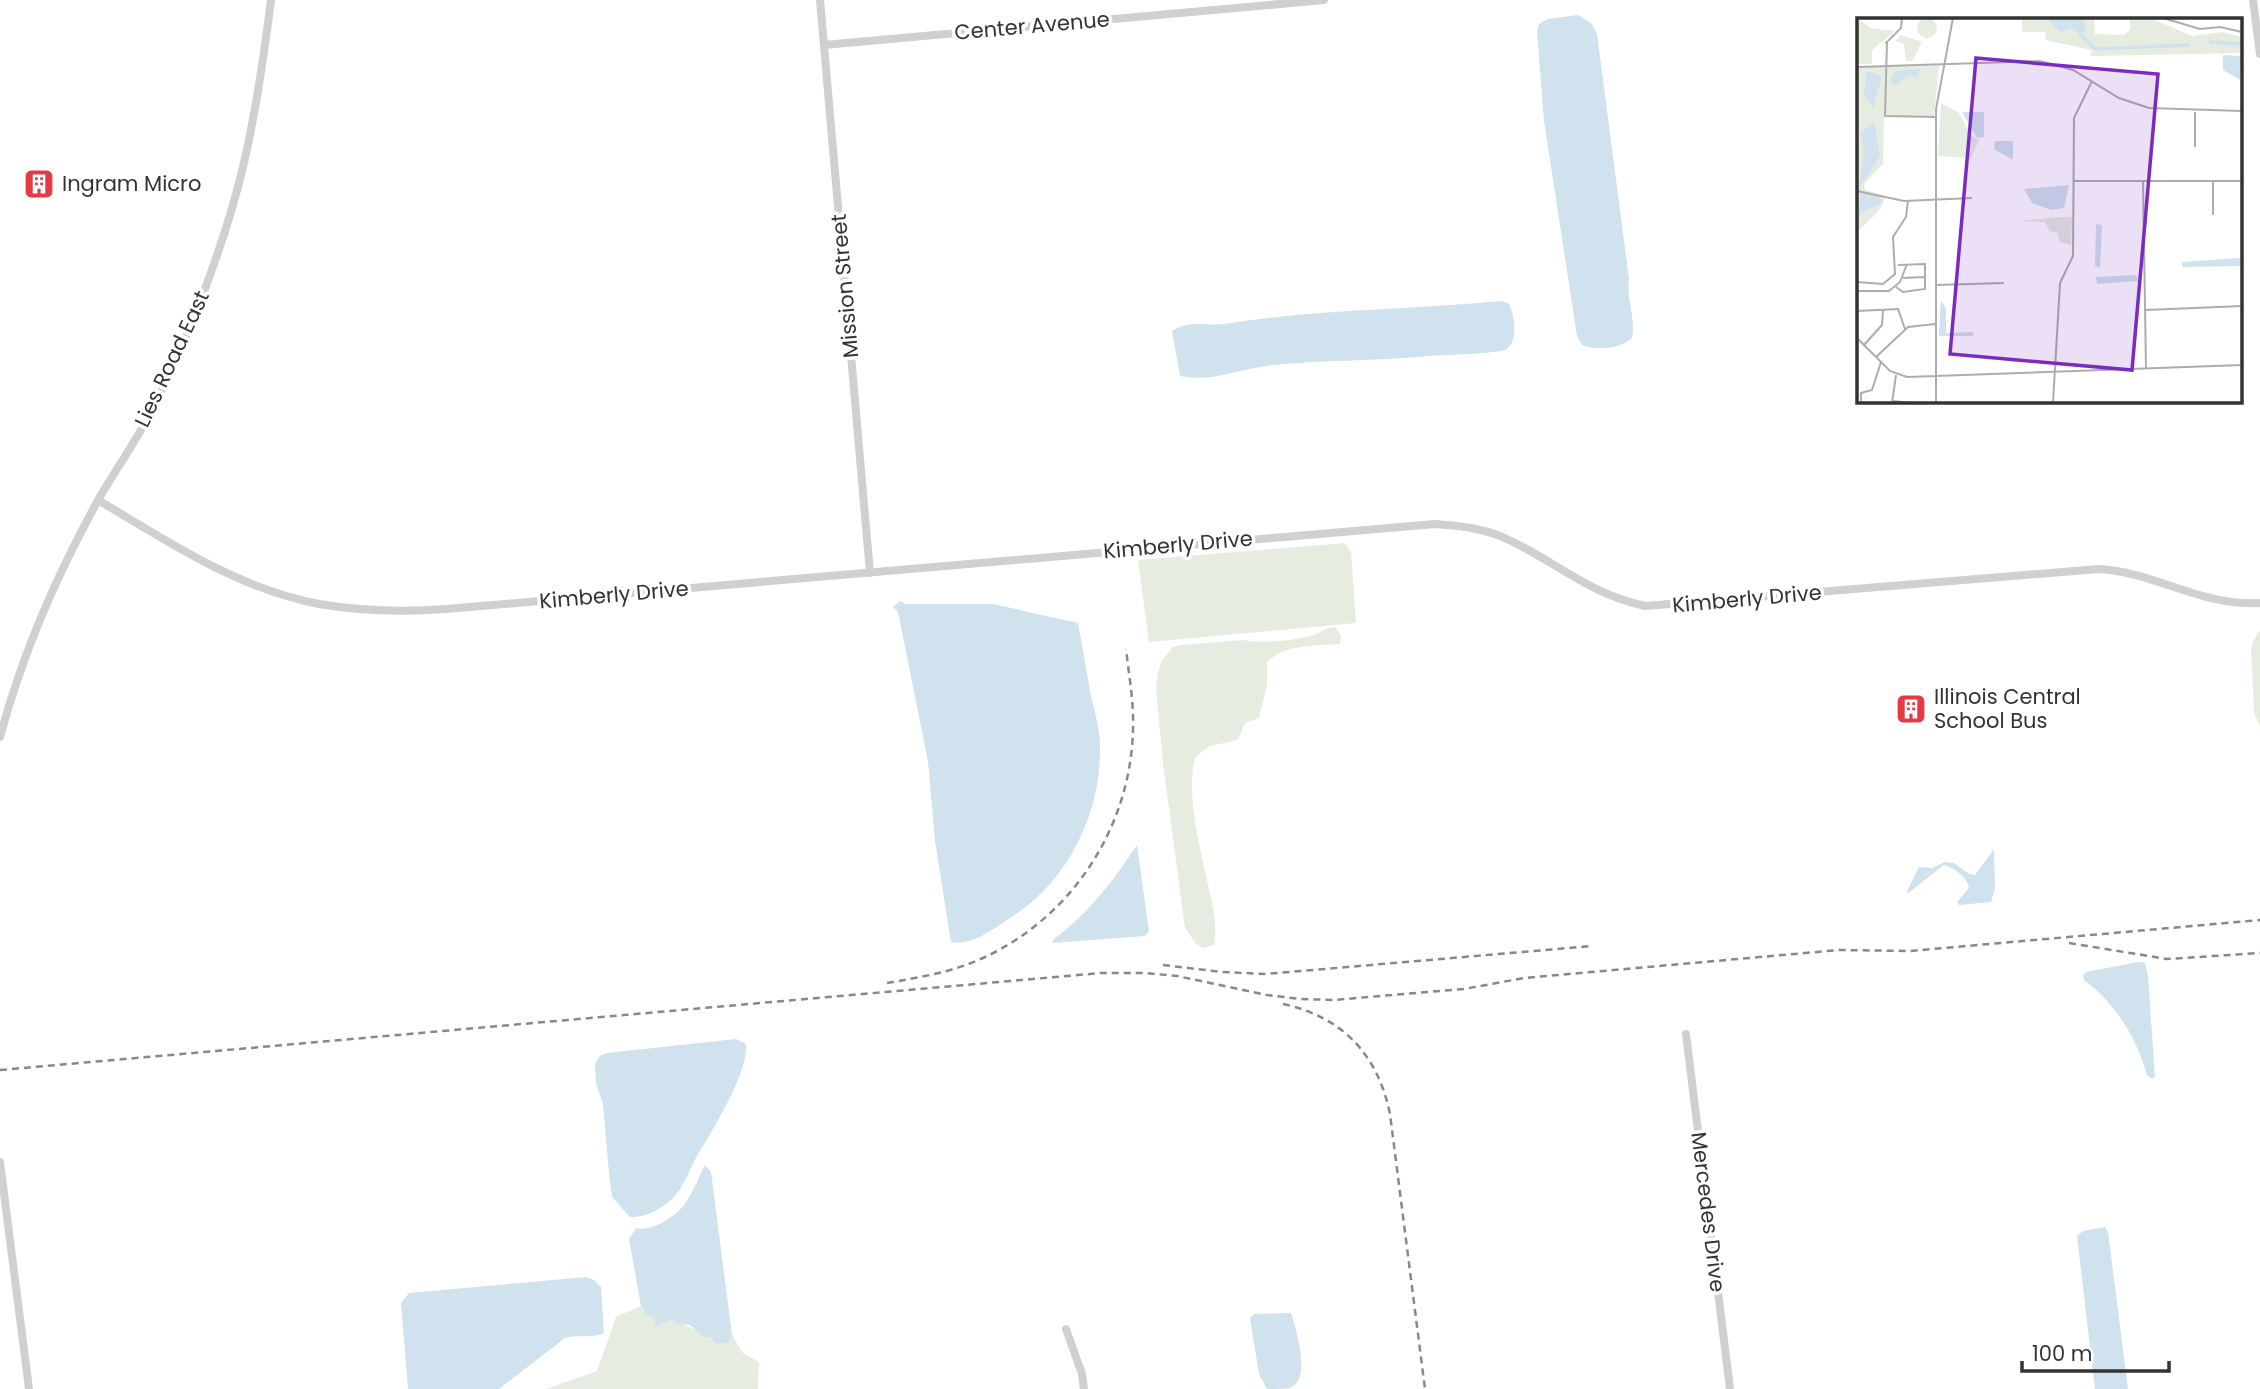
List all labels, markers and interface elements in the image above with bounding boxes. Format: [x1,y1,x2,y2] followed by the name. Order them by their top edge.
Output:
[953,4,1111,47] street label: Center Avenue
[1857,18,2242,402] inset map
[22,167,56,201] building icon: Ingram Micro
[62,169,201,198] place label: Ingram Micro
[824,213,865,359] street label: Mission Street
[127,286,216,432] street label: Lies Road East
[1102,524,1254,565] street label: Kimberly Drive
[538,574,690,615] street label: Kimberly Drive
[1671,578,1823,619] street label: Kimberly Drive
[1934,682,2081,735] place label: Illinois Central School Bus
[1894,692,1928,726] building icon: Illinois Central School Bus
[1684,1130,1733,1294] street label: Mercedes Drive
[2022,1330,2169,1374] scale bar
[2032,1339,2092,1368] text: 100 m

